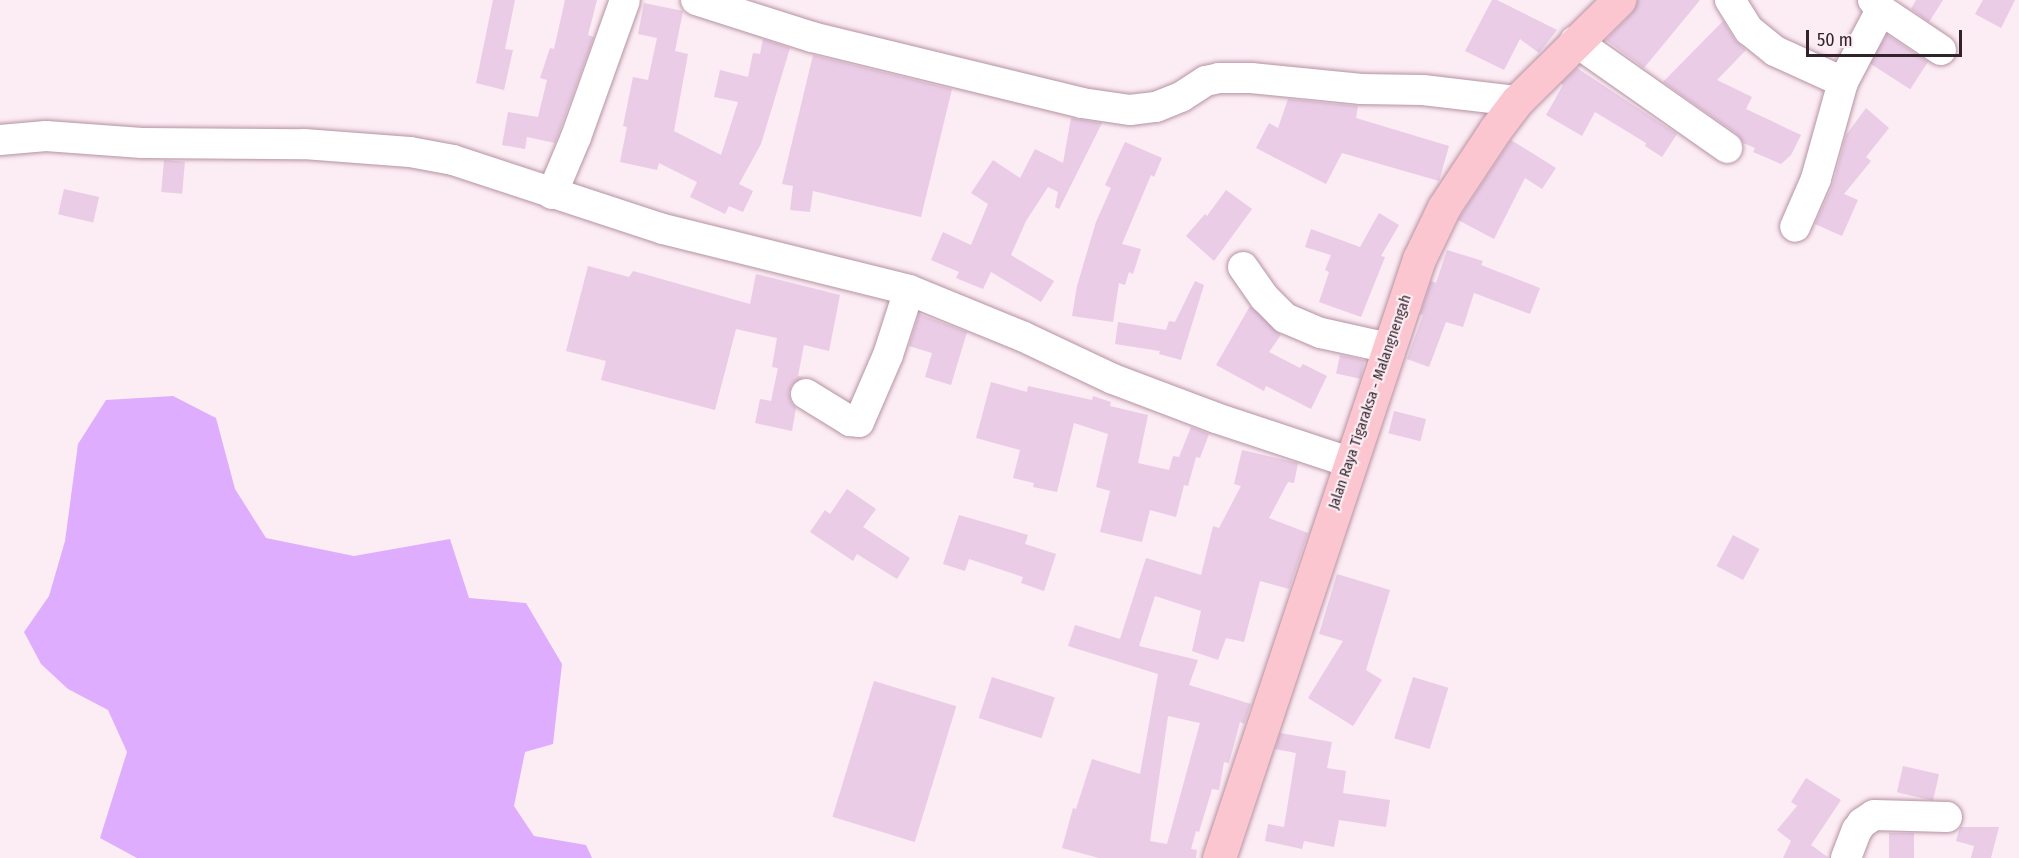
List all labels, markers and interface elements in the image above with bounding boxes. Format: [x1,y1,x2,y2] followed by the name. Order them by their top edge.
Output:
[1809,18,1965,56] scale bar
[1817,29,1853,51] text: 50 m
[1325,292,1415,512] street label: Jalan Raya Tigaraksa - Malangnengah

